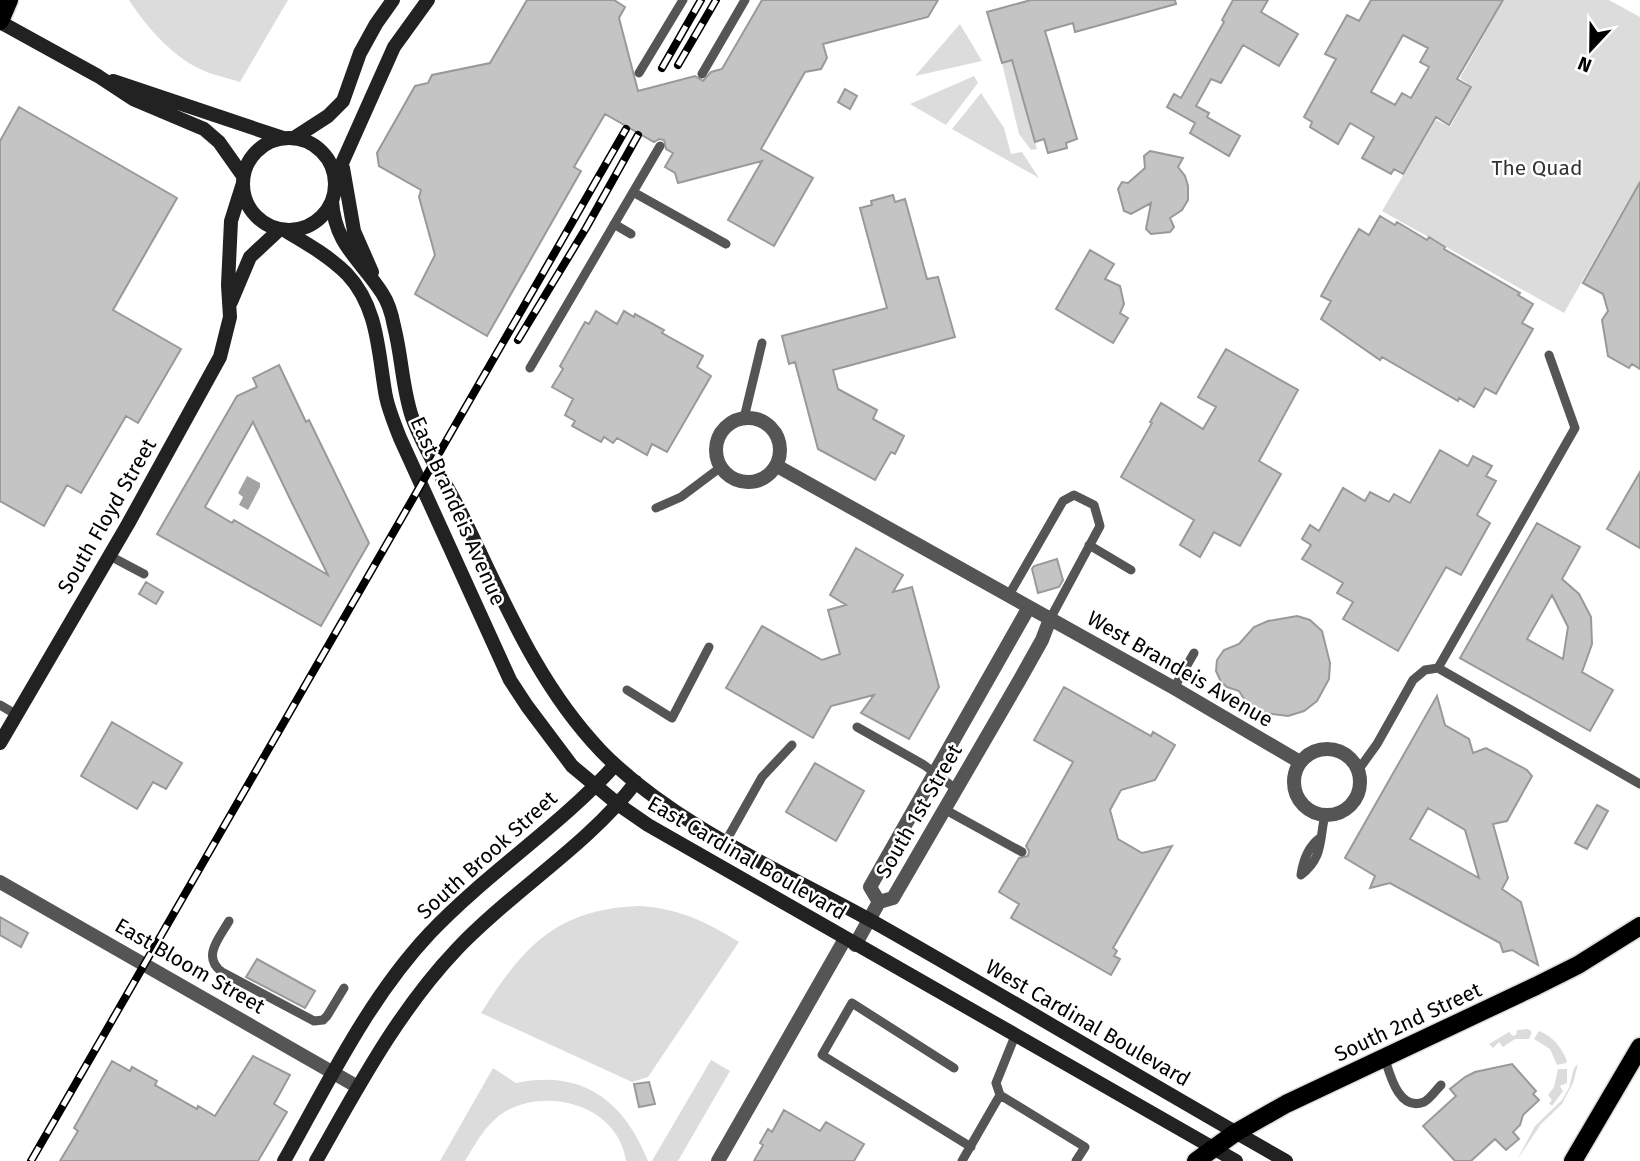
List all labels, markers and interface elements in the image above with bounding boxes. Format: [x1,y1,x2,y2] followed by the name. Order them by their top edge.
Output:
[1556,14,1626,84] north arrow
[1575,51,1595,77] text: N
[1492,155,1582,181] park label: The Quad
[405,413,511,609] street label: East Brandeis Avenue
[52,433,162,598] street label: South Floyd Street
[1082,605,1278,733] street label: West Brandeis Avenue
[870,739,968,883] street label: South 1st Street
[412,785,563,925] street label: South Brook Street
[643,790,851,926] street label: East Cardinal Boulevard
[110,912,270,1020] street label: East Bloom Street
[981,954,1195,1092] street label: West Cardinal Boulevard
[1330,976,1486,1067] street label: South 2nd Street

